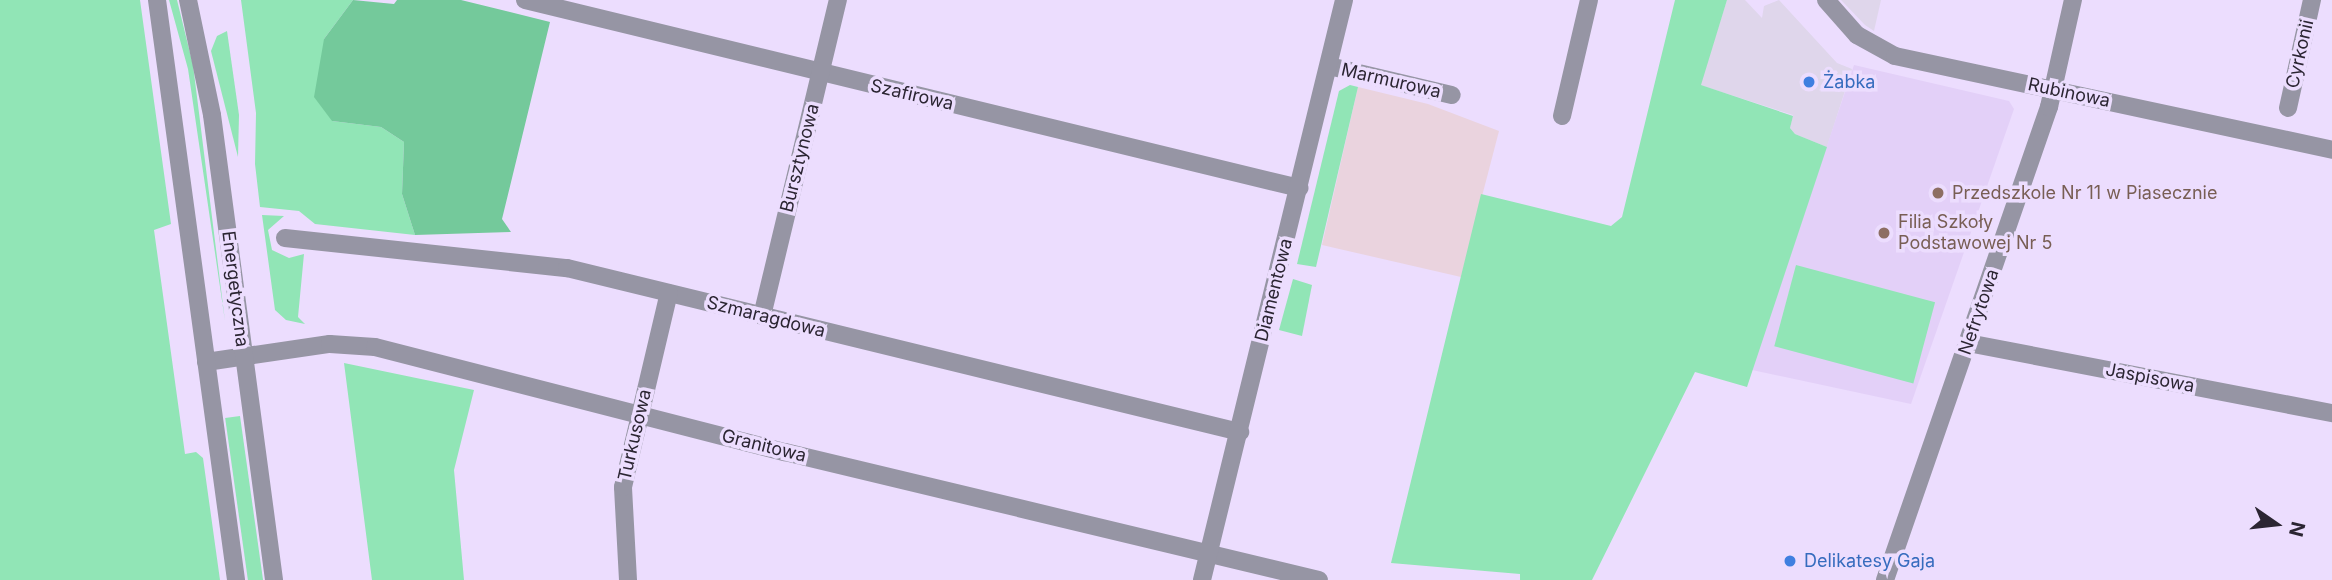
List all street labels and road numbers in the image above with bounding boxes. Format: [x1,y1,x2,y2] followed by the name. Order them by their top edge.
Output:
[2282,17,2318,91] street label: Cyrkonii
[1339,59,1443,103] street label: Marmurowa
[2026,74,2112,112] street label: Rubinowa
[868,75,956,115] street label: Szafirowa
[776,102,824,214] street label: Bursztynowa
[217,230,253,348] street label: Energetyczna
[1251,236,1297,344] street label: Diamentowa
[1954,266,2004,358] street label: Nefrytowa
[704,292,828,342] street label: Szmaragdowa
[2104,359,2196,397] street label: Jaspisowa
[614,387,656,483] street label: Turkusowa
[720,425,808,467] street label: Granitowa

